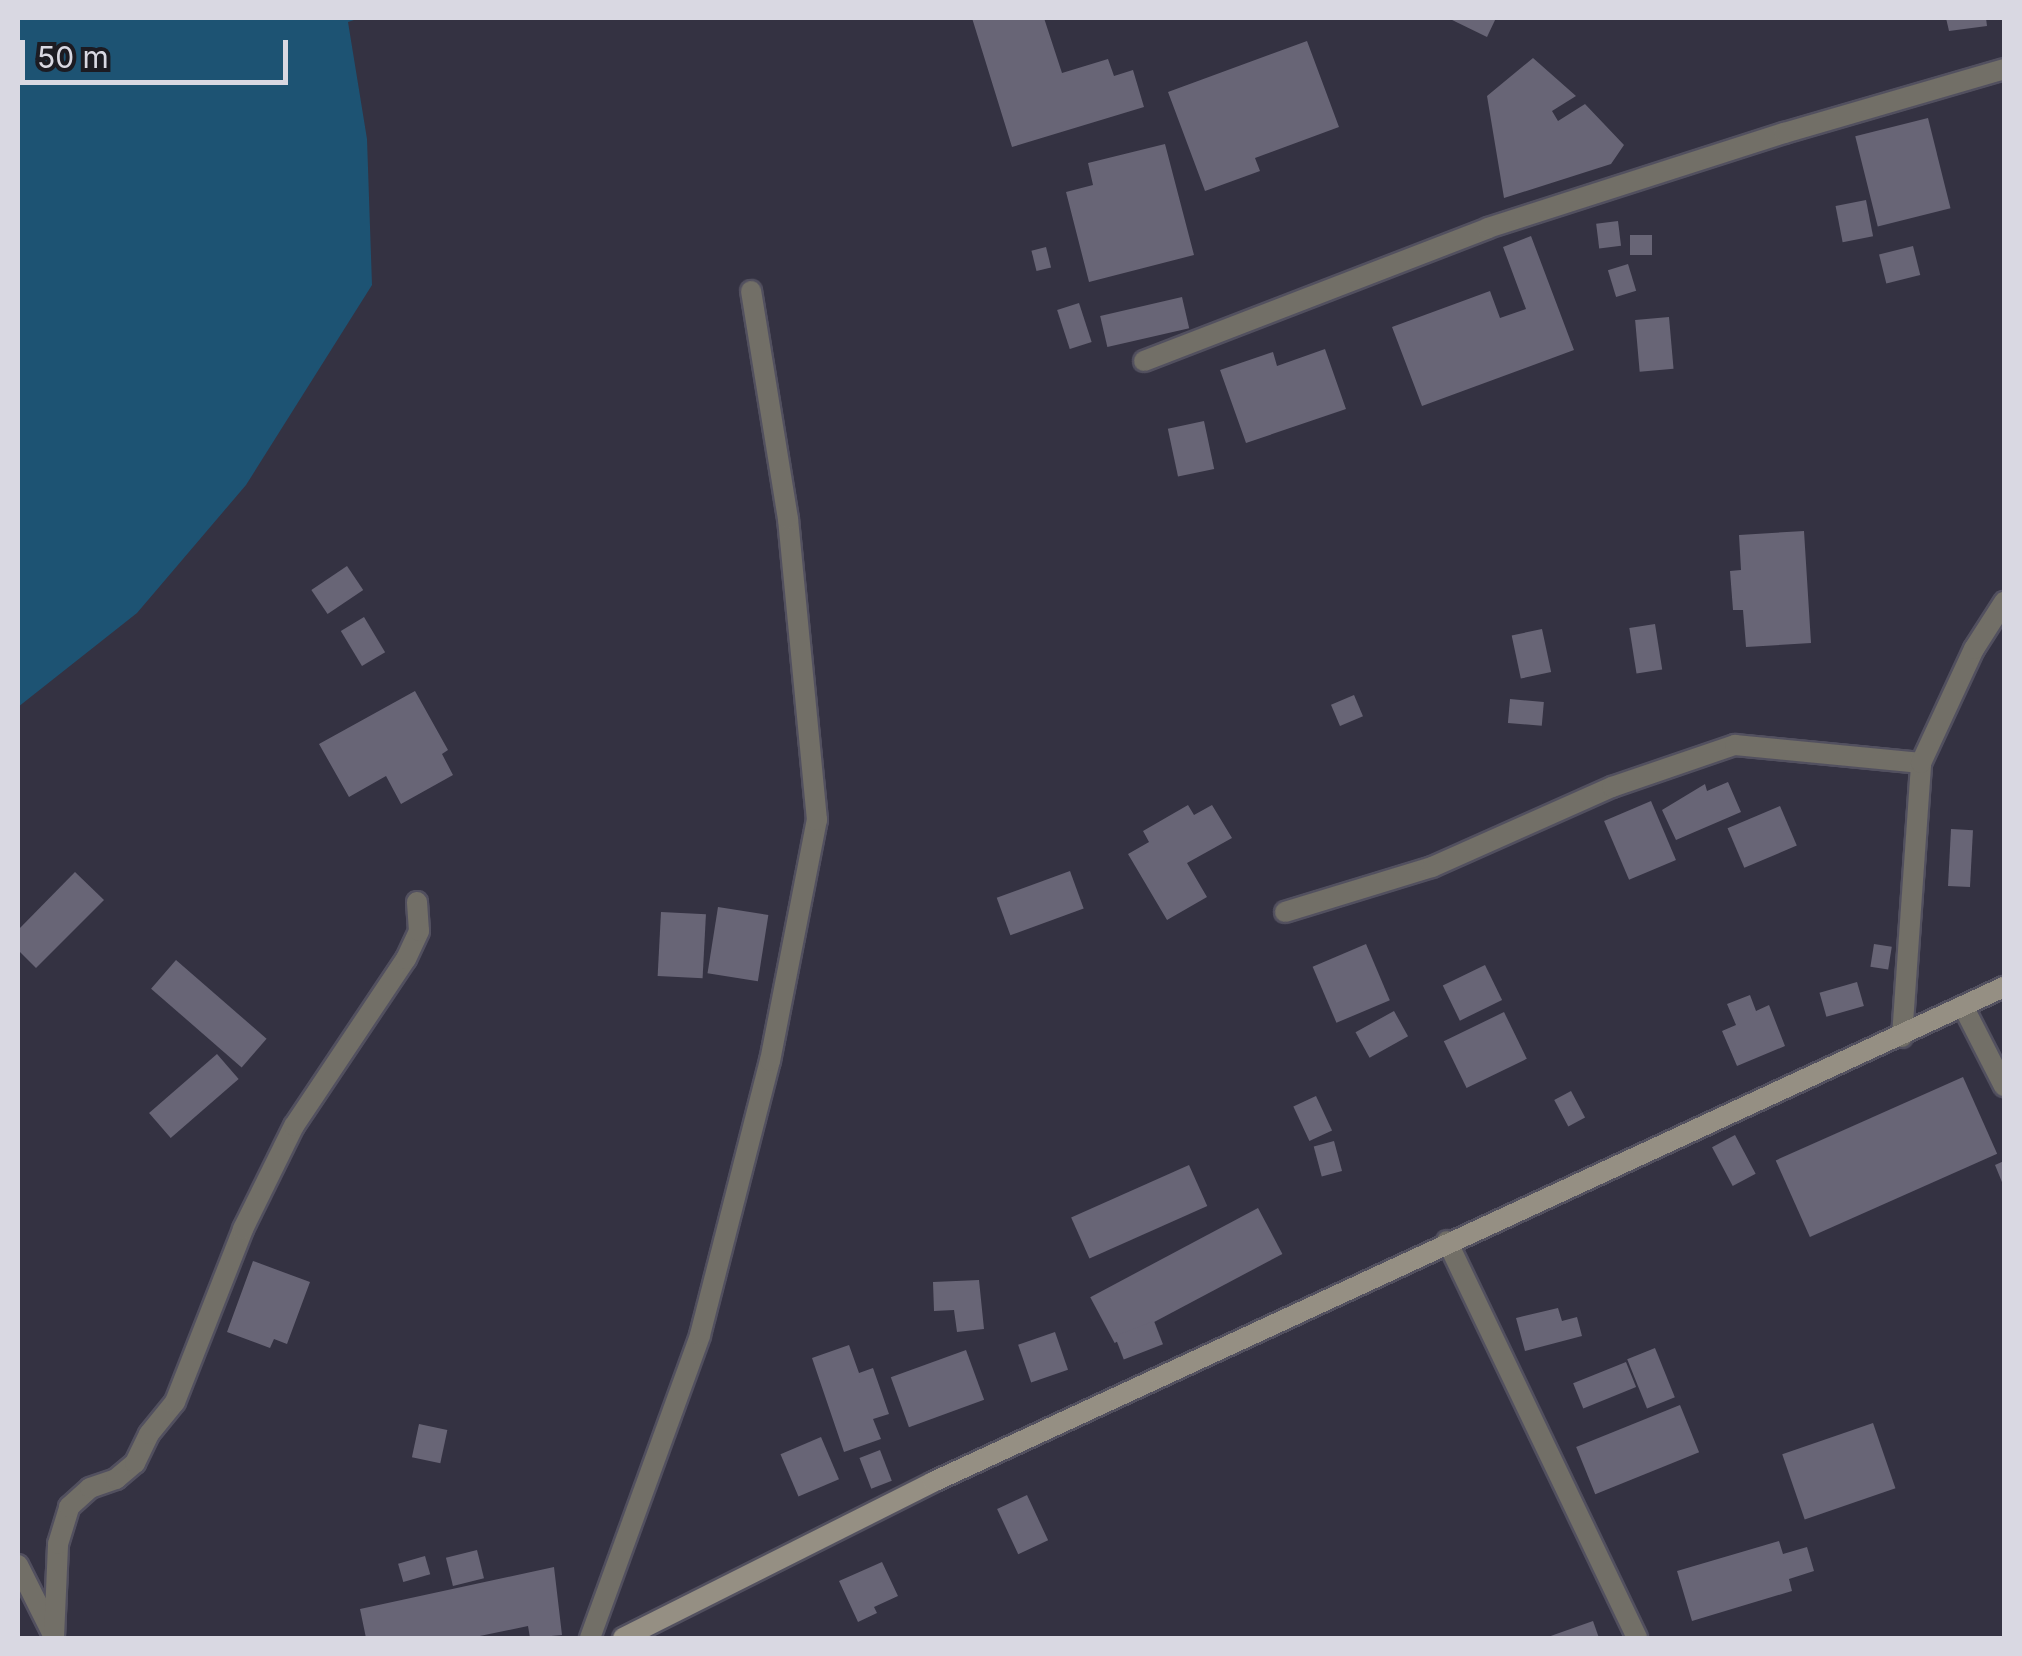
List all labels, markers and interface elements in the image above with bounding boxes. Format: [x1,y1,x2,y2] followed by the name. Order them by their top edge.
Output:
[25,20,292,82] scale bar
[37,39,109,75] text: 50 m

